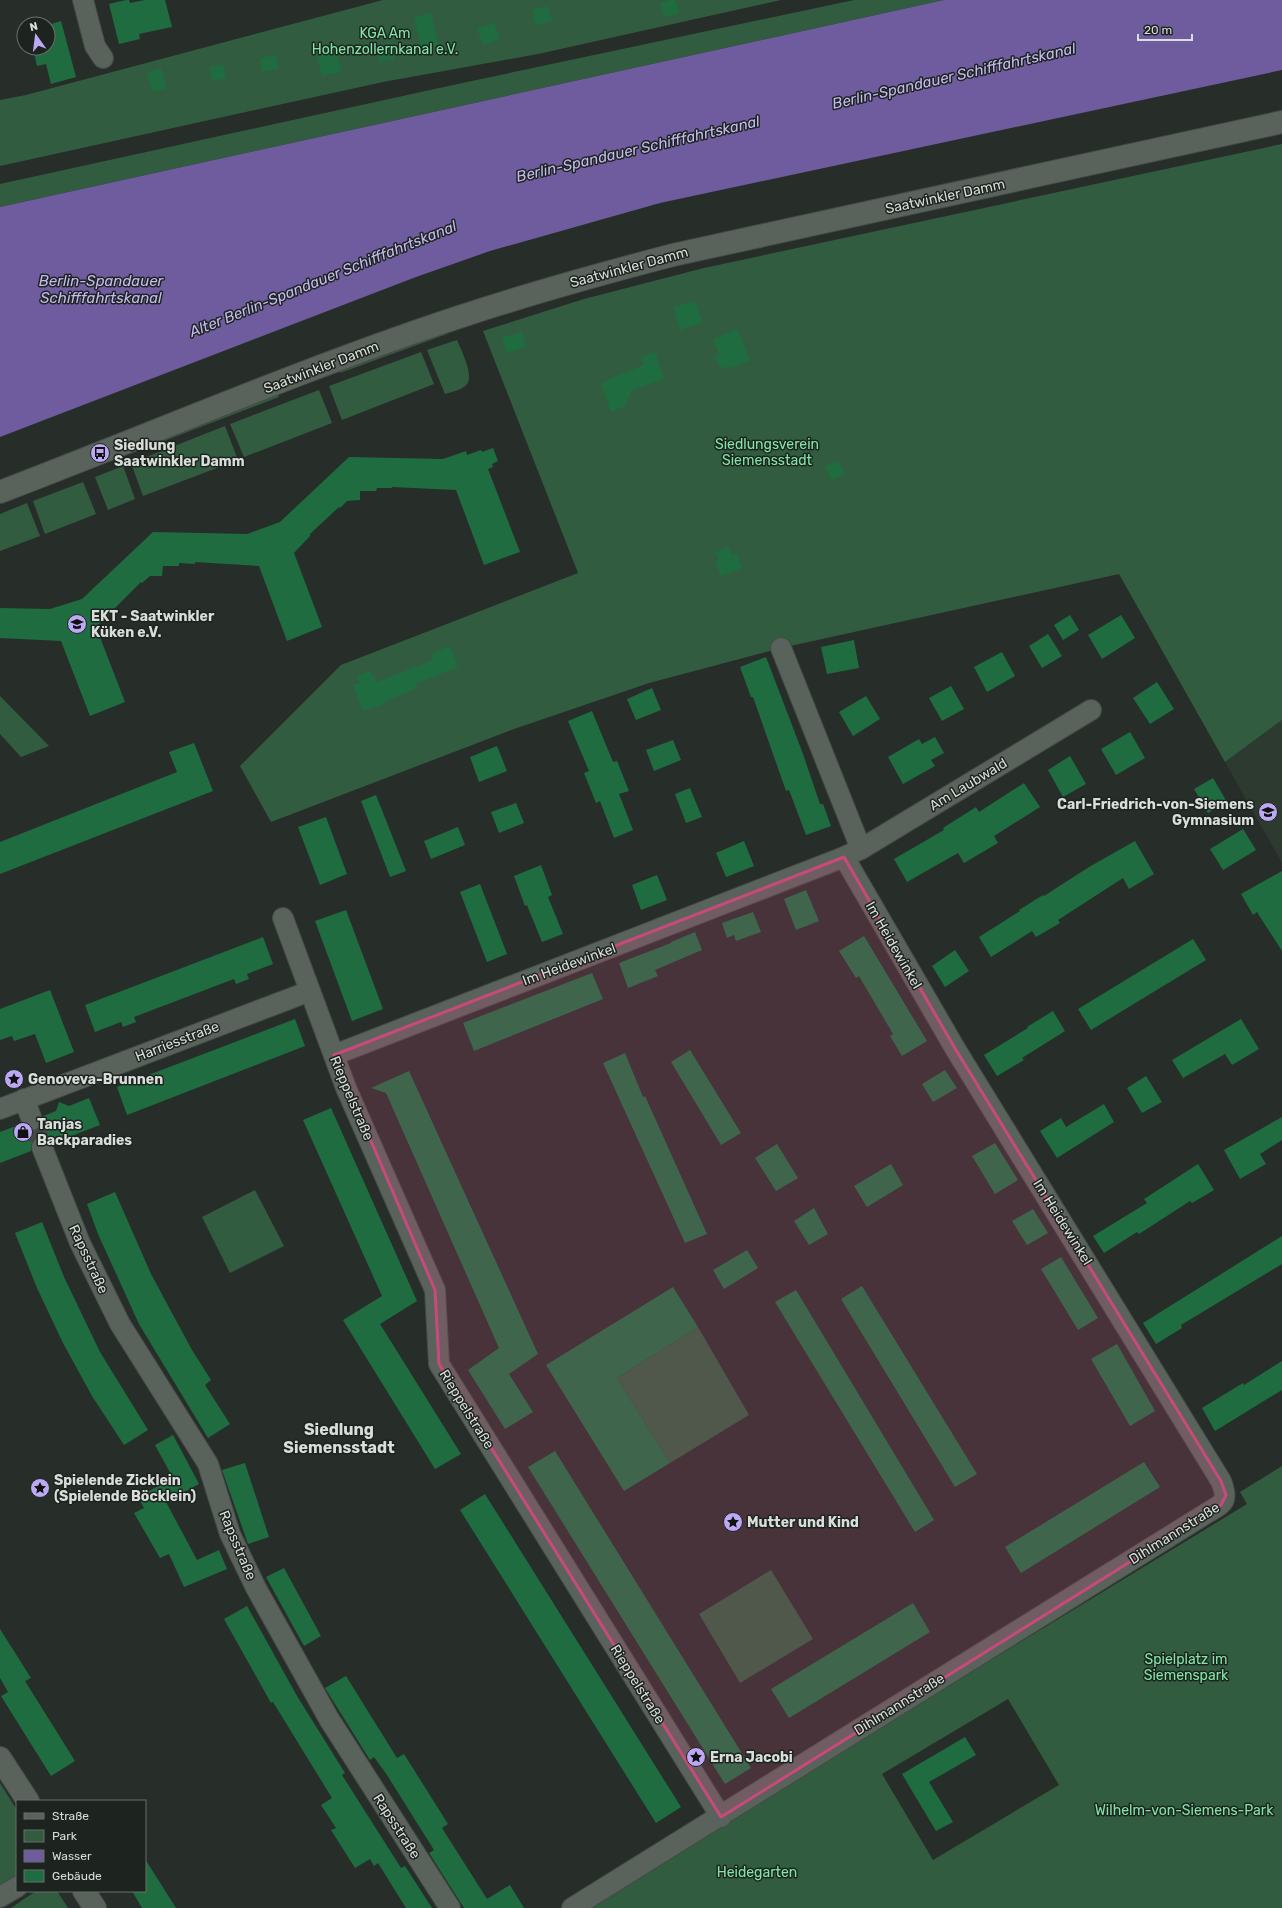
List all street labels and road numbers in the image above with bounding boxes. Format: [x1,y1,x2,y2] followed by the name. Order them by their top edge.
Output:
[884,176,1006,217] street label: Saatwinkler Damm
[568,244,690,291] street label: Saatwinkler Damm
[261,338,381,397] street label: Saatwinkler Damm
[926,755,1010,814] street label: Am Laubwald
[862,899,925,992] street label: Im Heidewinkel
[520,940,618,989] street label: Im Heidewinkel
[133,1018,222,1065] street label: Harriesstraße
[326,1053,377,1143] street label: Rieppelstraße
[1029,1176,1096,1268] street label: Im Heidewinkel
[65,1222,112,1296] street label: Rapsstraße
[436,1367,498,1452] street label: Rieppelstraße
[1126,1499,1223,1568] street label: Dihlmannstraße
[215,1508,260,1583] street label: Rapsstraße
[607,1642,669,1727] street label: Rieppelstraße
[851,1670,948,1739] street label: Dihlmannstraße
[369,1791,424,1862] street label: Rapsstraße

